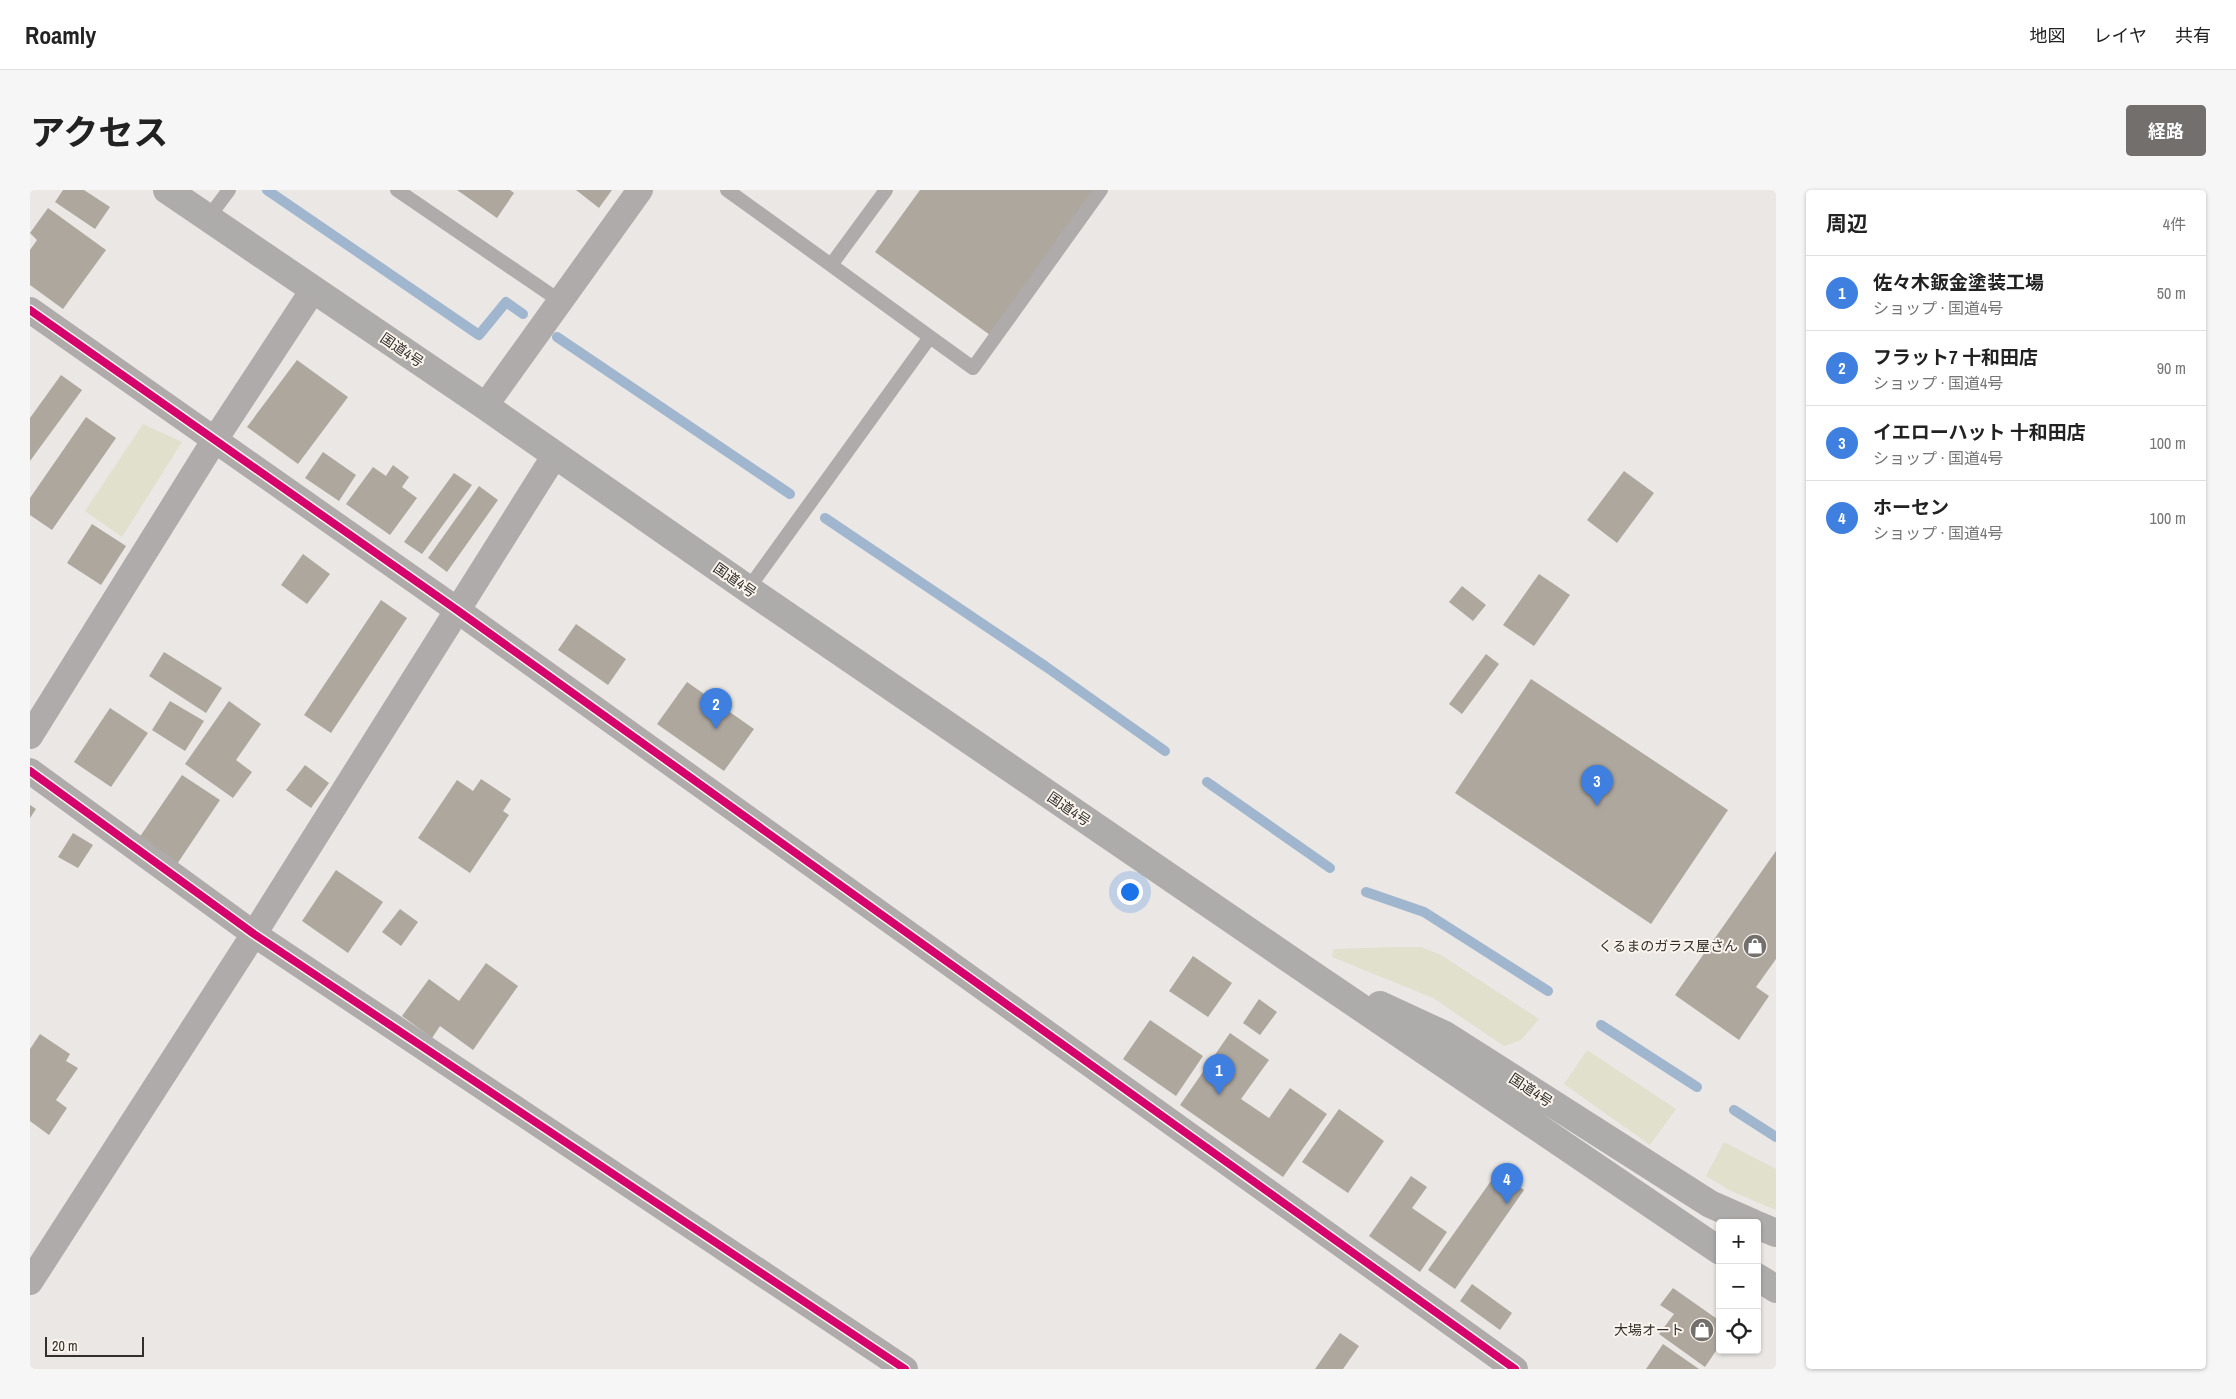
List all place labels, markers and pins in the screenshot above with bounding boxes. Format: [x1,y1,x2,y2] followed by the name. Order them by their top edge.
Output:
[700,688,732,729] pin: 2
[1581,765,1613,806] pin: 3
[1742,933,1768,959] shop icon: くるまのガラス屋さん
[1599,937,1738,955] place label: くるまのガラス屋さん
[1203,1054,1235,1095] pin: 1
[1491,1163,1523,1204] pin: 4
[1689,1317,1715,1343] shop icon: 大場オート
[1614,1321,1684,1339] place label: 大場オート

